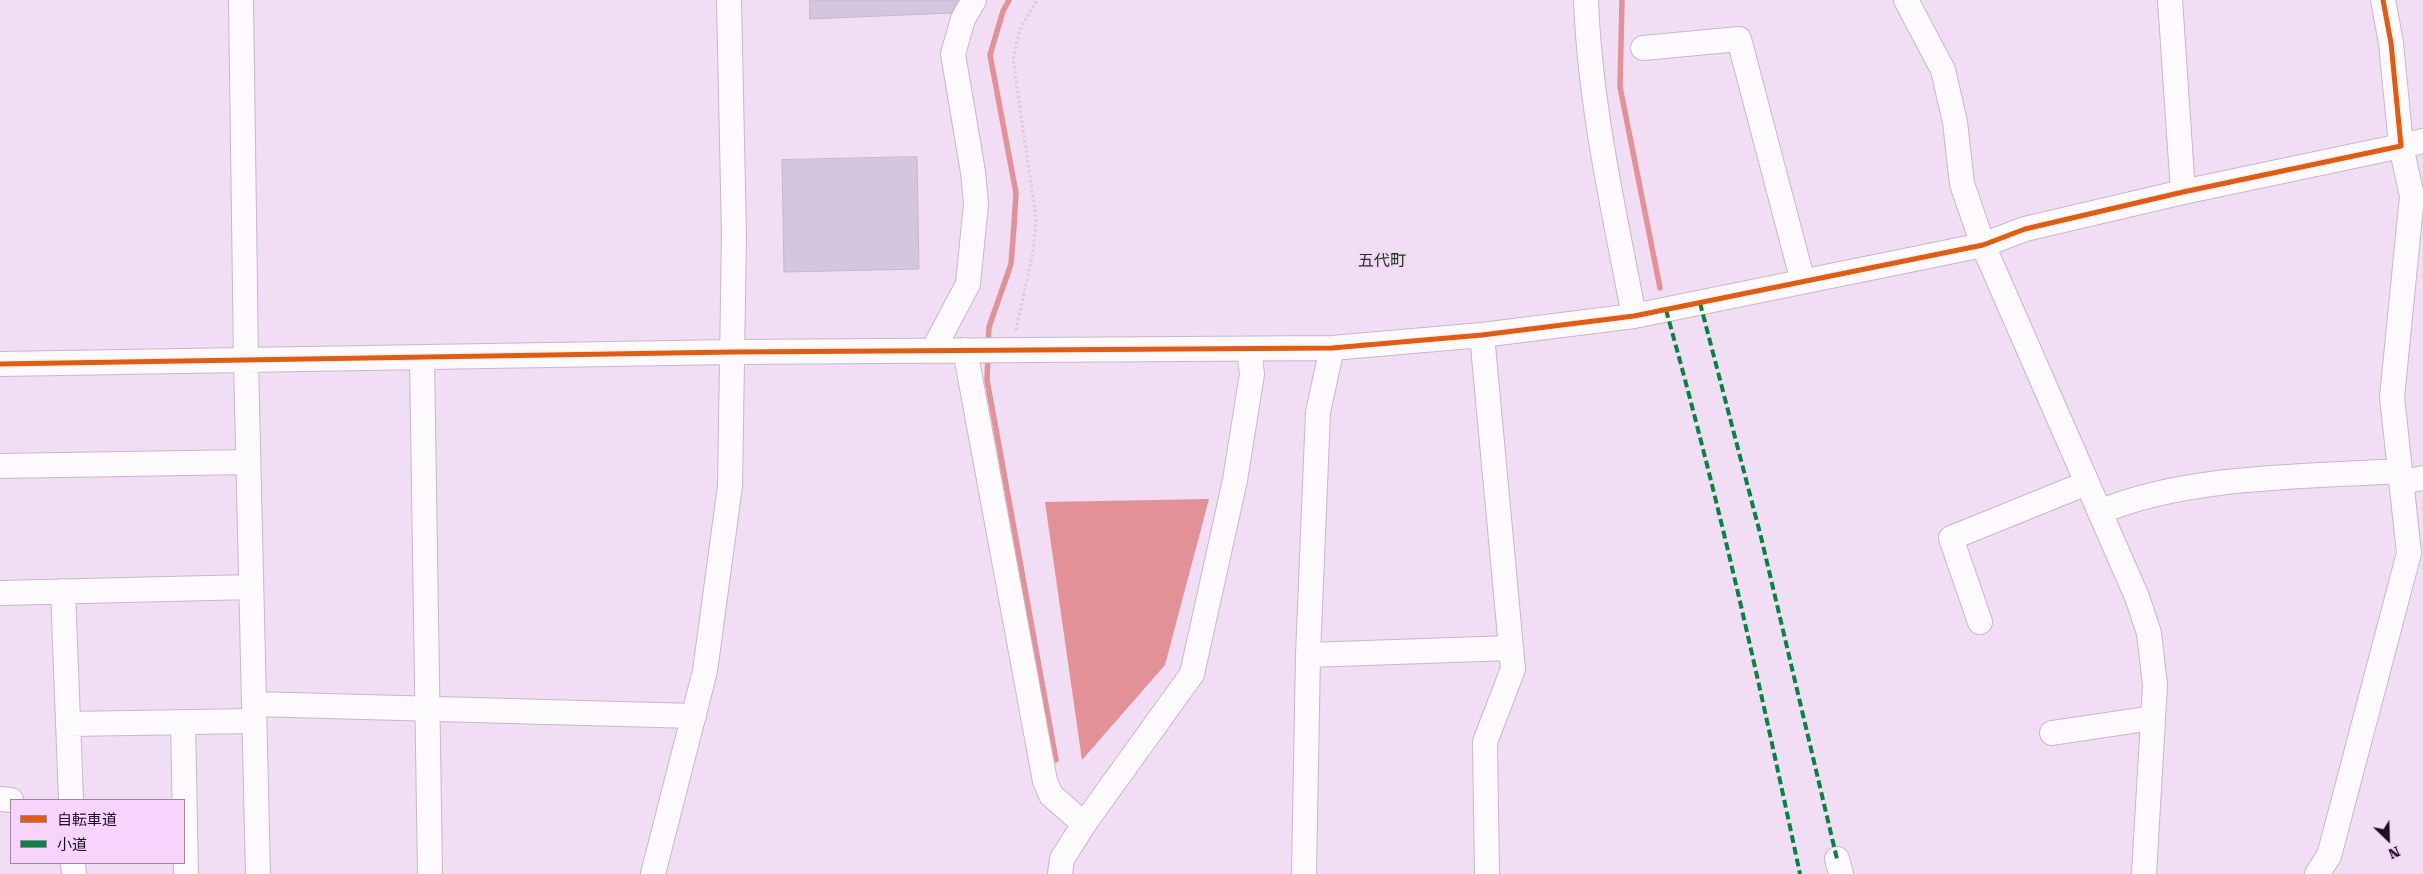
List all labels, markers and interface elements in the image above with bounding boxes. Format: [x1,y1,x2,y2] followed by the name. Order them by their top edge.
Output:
[1358,251,1406,271] district label: 五代町
[10,799,185,864] legend
[57,811,117,829] text: 自転車道
[2363,814,2413,864] north arrow
[57,836,87,854] text: 小道
[2386,843,2402,862] text: N

